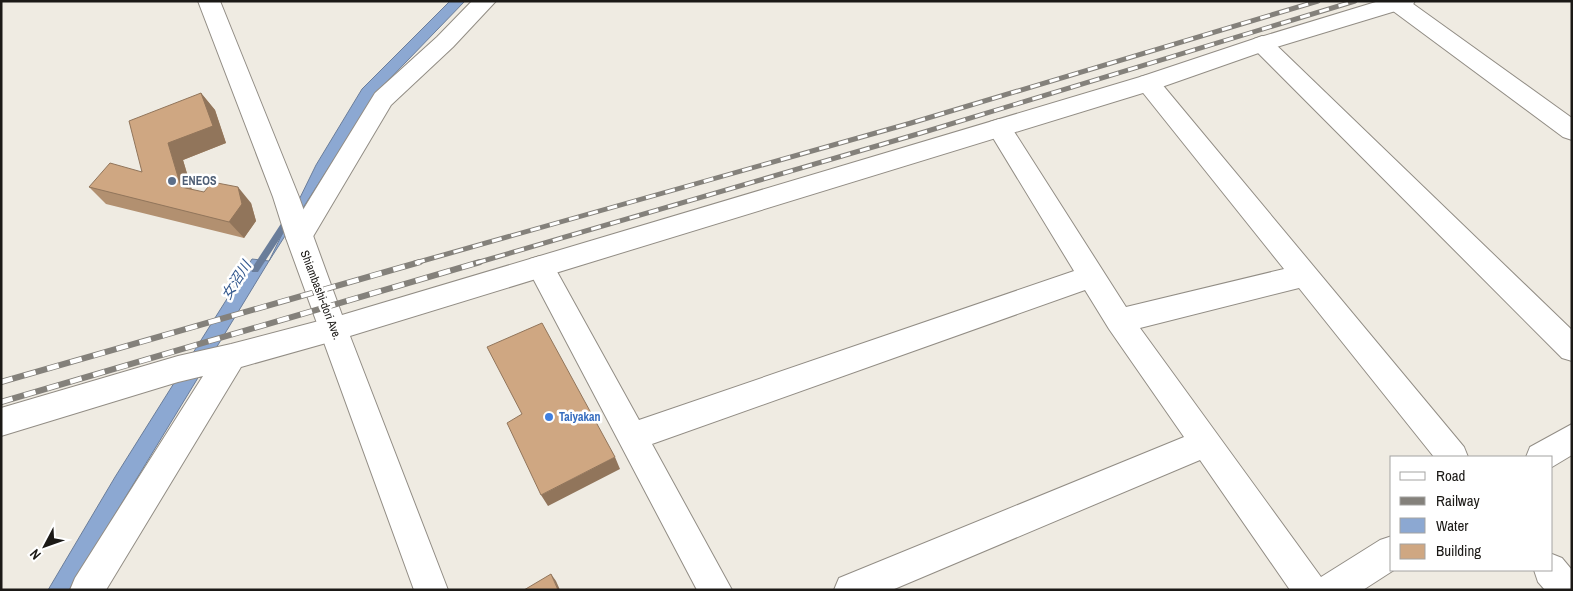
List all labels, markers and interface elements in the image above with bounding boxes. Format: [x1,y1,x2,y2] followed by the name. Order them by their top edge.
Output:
[182,173,217,189] place label: ENEOS
[166,175,178,187] marker: ENEOS
[297,248,345,342] street label: Shiambashi-dori Ave.
[217,256,256,303] water label: 女沼川
[559,409,600,425] place label: Taiyakan
[543,411,555,423] marker: Taiyakan
[1390,456,1553,571] legend
[1436,465,1465,486] text: Road
[1436,490,1481,511] text: Railway
[1436,515,1468,536] text: Water
[20,521,70,571] north arrow
[1436,540,1481,561] text: Building
[26,545,45,564] text: N

